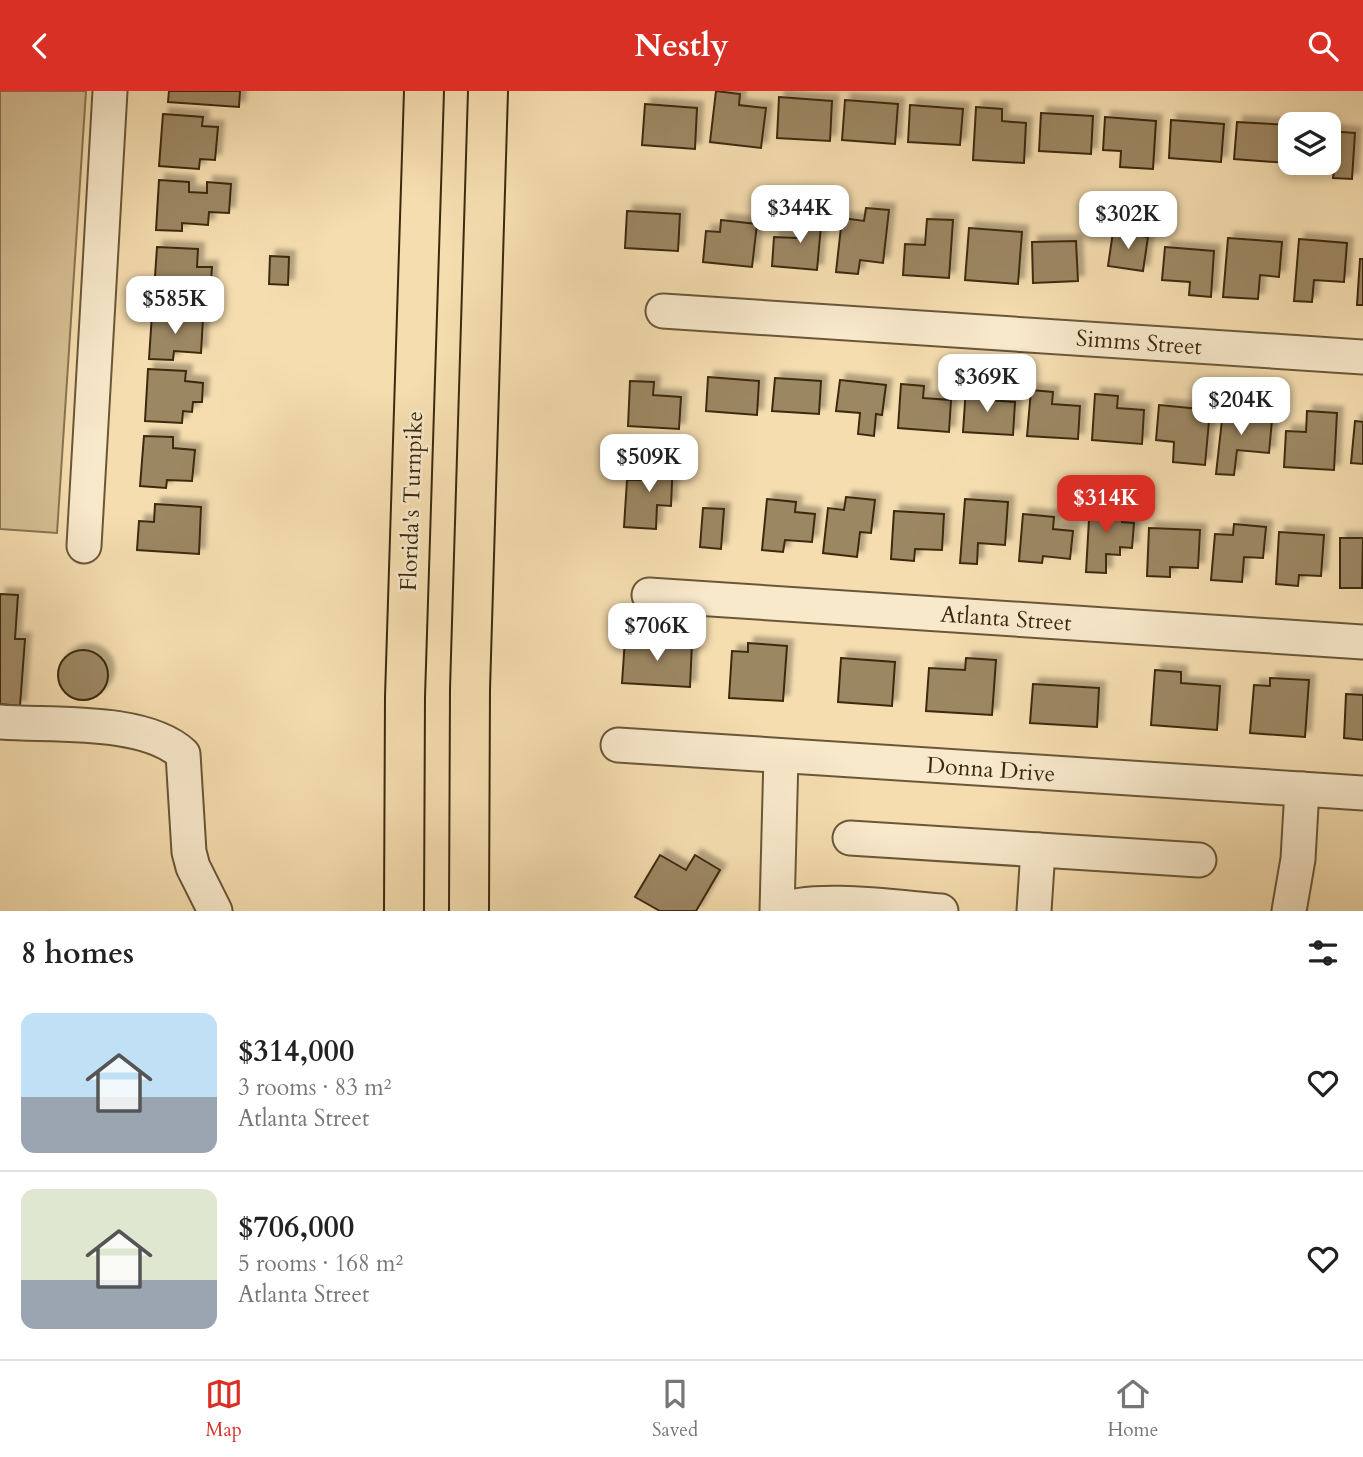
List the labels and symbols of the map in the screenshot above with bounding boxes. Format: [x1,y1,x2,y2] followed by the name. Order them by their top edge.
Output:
[751,185,849,245] pin: $344K
[1079,191,1177,251] pin: $302K
[126,277,224,336] pin: $585K
[1075,323,1203,362] street label: Simms Street
[938,355,1036,414] pin: $369K
[1192,377,1290,437] pin: $204K
[393,411,430,591] street label: Florida's Turnpike
[600,435,698,494] pin: $509K
[1057,475,1155,535] pin: $314K
[939,598,1072,639] street label: Atlanta Street
[608,603,706,663] pin: $706K
[926,750,1056,789] street label: Donna Drive

